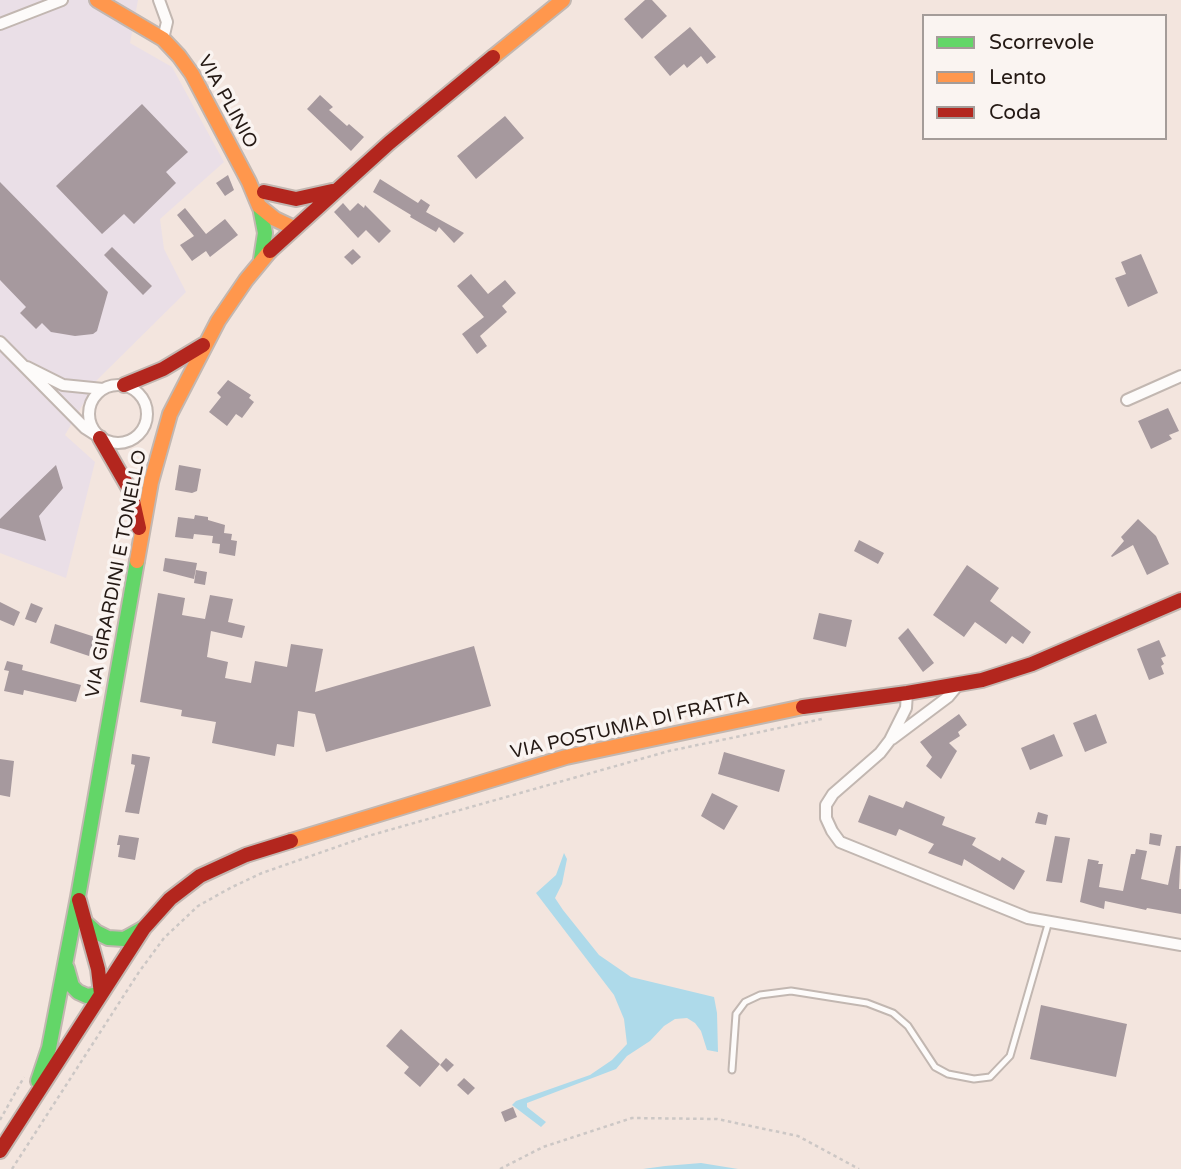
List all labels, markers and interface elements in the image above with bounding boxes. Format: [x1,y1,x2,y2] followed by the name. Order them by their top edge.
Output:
[922,14,1167,140] legend
[989,30,1094,55] text: Scorrevole
[192,51,262,153] street label: VIA PLINIO
[989,65,1046,90] text: Lento
[989,100,1041,125] text: Coda
[82,448,152,700] street label: VIA GIRARDINI E TONELLO
[508,687,752,765] street label: VIA POSTUMIA DI FRATTA

